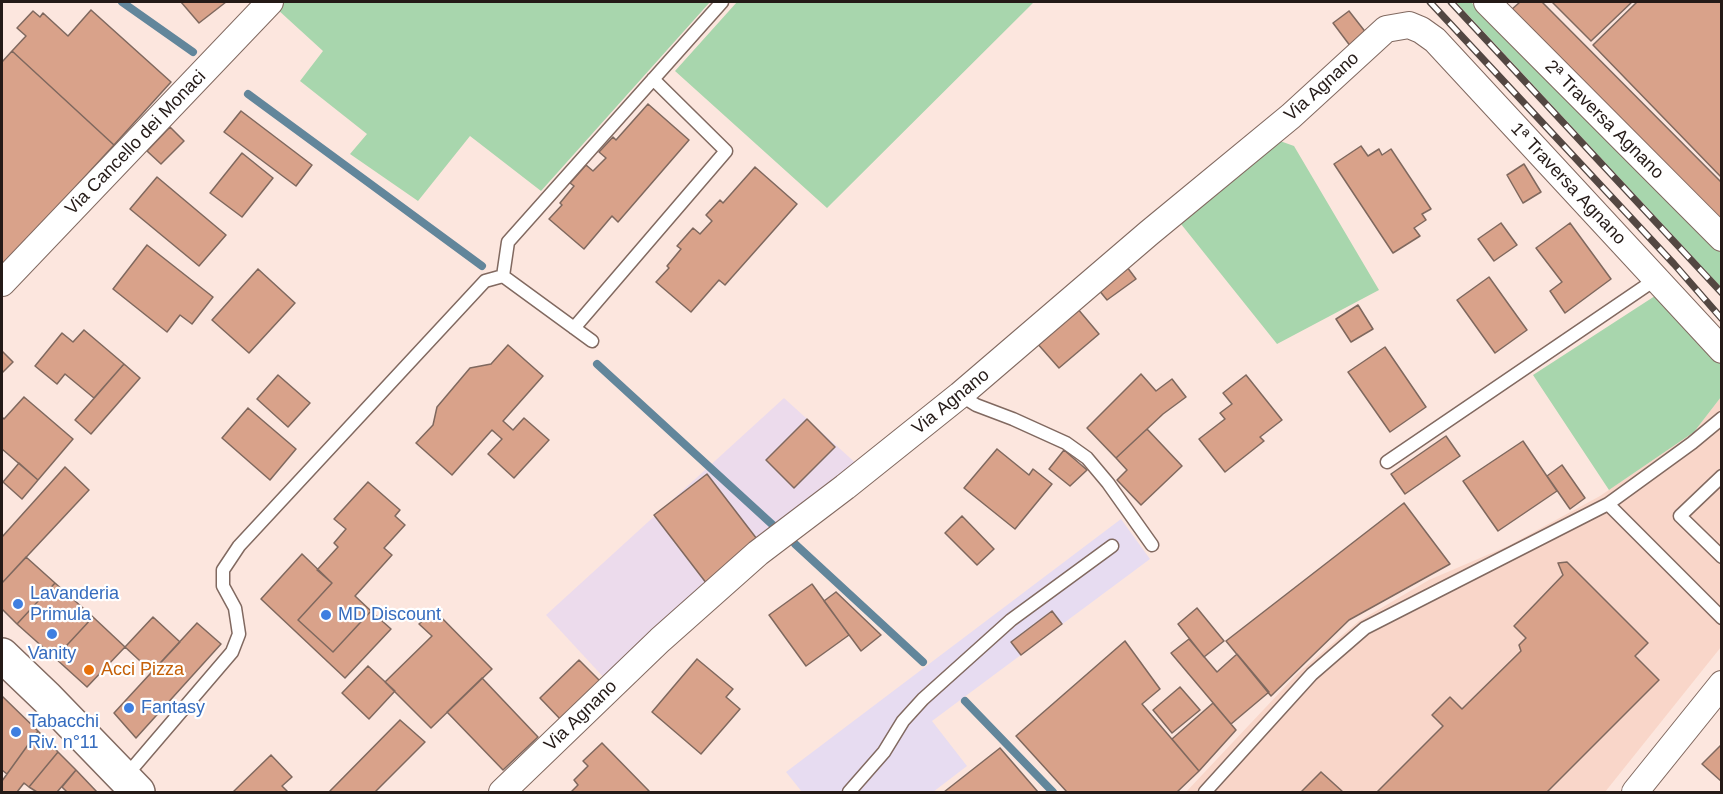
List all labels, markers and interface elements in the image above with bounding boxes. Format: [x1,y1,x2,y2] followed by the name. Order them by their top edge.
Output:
[1280,48,1364,126] street label: Via Agnano
[1540,56,1668,184] street label: 2ª Traversa Agnano
[61,66,211,220] street label: Via Cancello dei Monaci
[1506,118,1630,250] street label: 1ª Traversa Agnano
[908,364,994,440] street label: Via Agnano
[30,583,119,626] place label: Lavanderia Primula
[11,597,25,611] marker: Lavanderia Primula
[338,604,441,626] place label: MD Discount
[319,608,333,622] marker: MD Discount
[45,627,59,641] marker: Vanity
[28,643,76,665] place label: Vanity
[101,659,184,681] place label: Acci Pizza
[82,663,96,677] marker: Acci Pizza
[540,676,622,756] street label: Via Agnano
[141,697,205,719] place label: Fantasy
[122,701,136,715] marker: Fantasy
[28,711,99,754] place label: Tabacchi Riv. n°11
[9,725,23,739] marker: Tabacchi Riv. n°11

